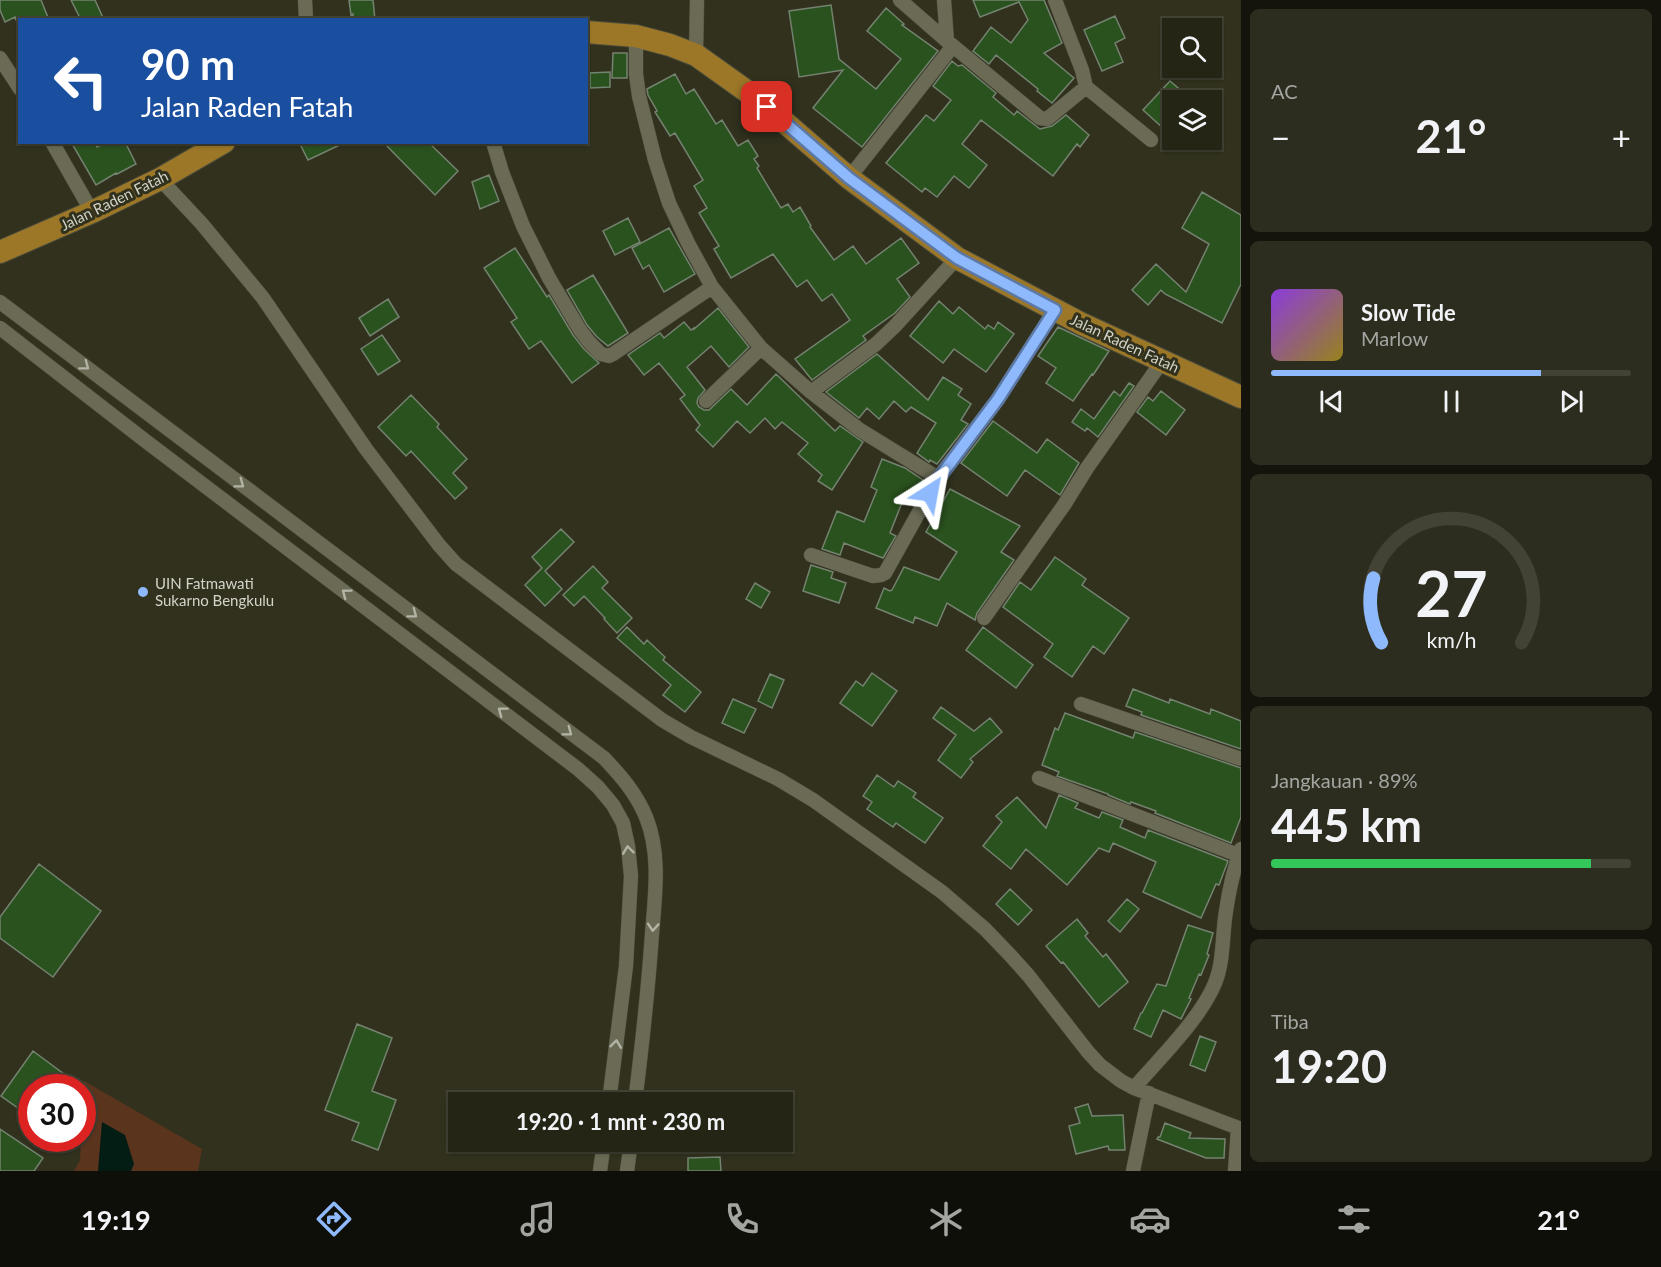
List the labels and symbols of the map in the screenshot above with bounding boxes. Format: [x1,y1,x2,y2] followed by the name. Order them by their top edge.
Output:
[741,81,792,132] pin
[57,166,171,234] street label: Jalan Raden Fatah
[1068,310,1182,376] street label: Jalan Raden Fatah
[78,359,89,370] one-way arrow
[898,461,962,525] position arrow
[234,477,245,488] one-way arrow
[155,574,274,609] place label: UIN Fatmawati Sukarno Bengkulu
[136,585,150,599] marker: UIN Fatmawati Sukarno Bengkulu
[342,589,353,600] one-way arrow
[406,607,417,618] one-way arrow
[497,707,508,718] one-way arrow
[562,724,573,735] one-way arrow
[622,846,635,855] one-way arrow
[646,922,659,931] one-way arrow
[610,1040,622,1049] one-way arrow
[18,1074,96,1152] speed limit sign: 30

